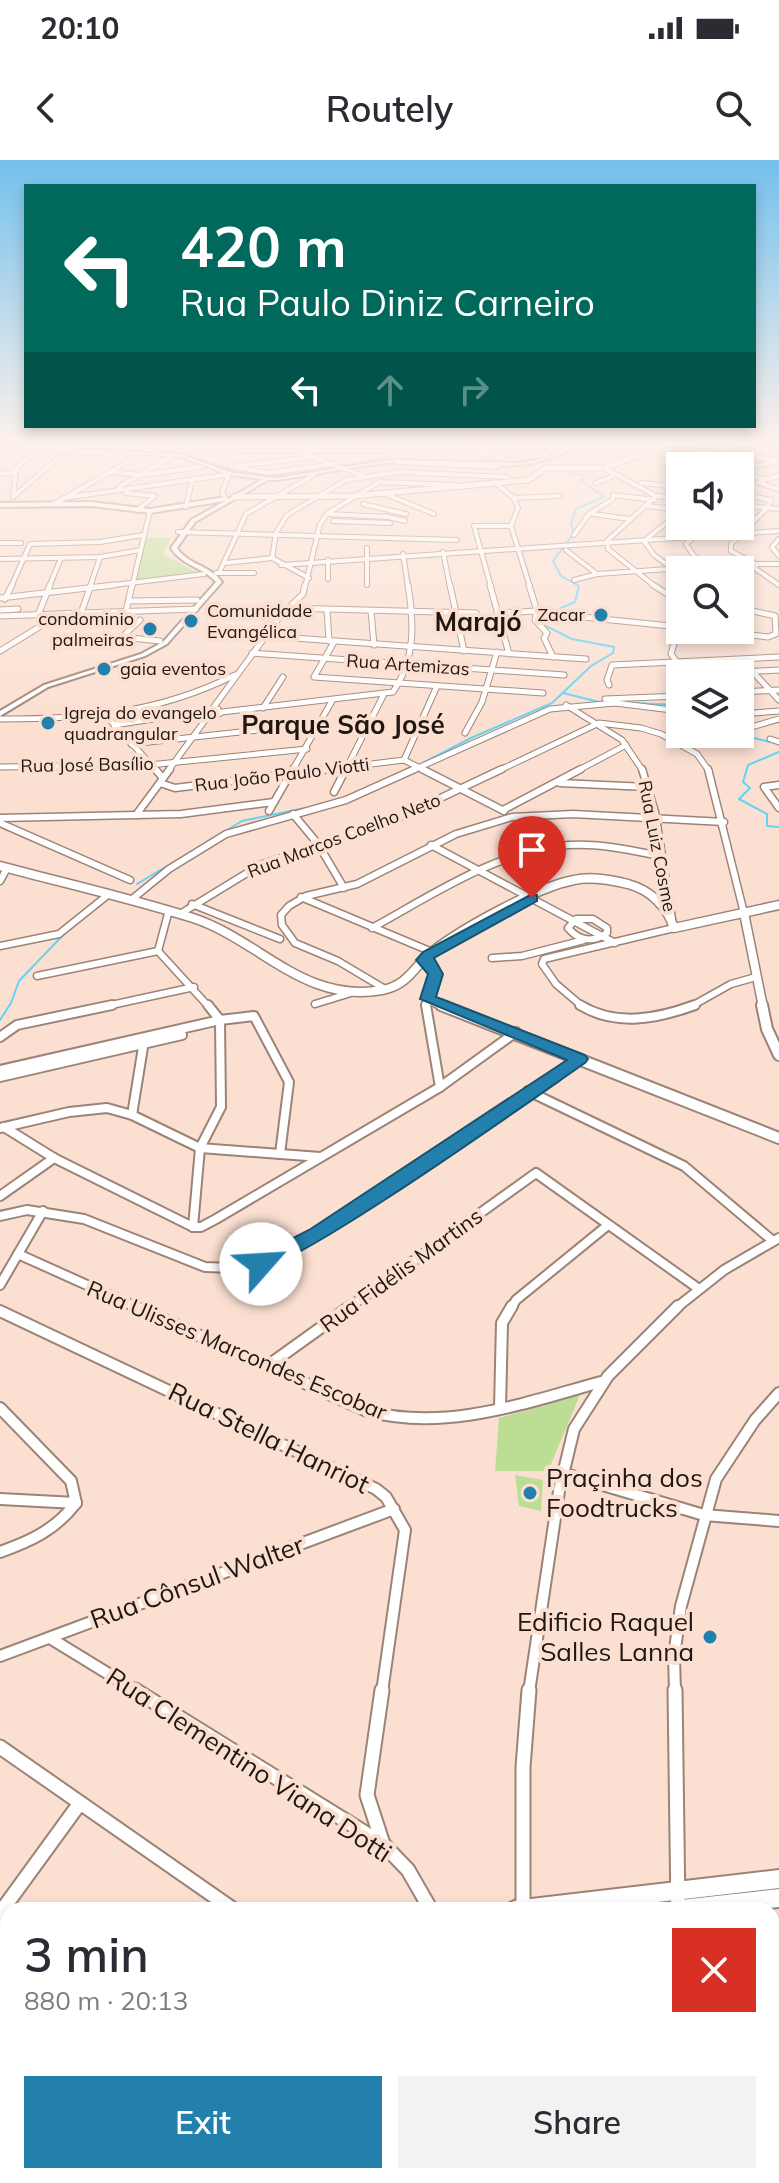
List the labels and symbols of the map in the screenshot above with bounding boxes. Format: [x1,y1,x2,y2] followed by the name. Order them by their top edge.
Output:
[207,599,312,643] place label: Comunidade Evangélica
[537,603,585,626] place label: Zacar
[434,605,522,638] district label: Marajó
[592,606,610,624] marker: Zacar
[38,607,134,651] place label: condominio palmeiras
[182,612,200,630] marker: Comunidade Evangélica
[141,620,159,638] marker: condominio palmeiras
[346,649,471,680] street label: Rua Artemizas
[120,657,226,680] place label: gaia eventos
[95,660,113,678] marker: gaia eventos
[64,701,217,745] place label: Igreja do evangelo quadrangular
[241,708,445,741] district label: Parque São José
[39,714,57,732] marker: Igreja do evangelo quadrangular
[20,752,154,777] street label: Rua José Basílio
[193,752,371,797] street label: Rua João Paulo Viotti
[633,778,681,913] street label: Rua Luiz Cosme
[244,788,444,883] street label: Rua Marcos Coelho Neto
[498,816,566,898] pin
[314,1202,488,1338] street label: Rua Fidélis Martins
[219,1222,303,1306] position arrow
[83,1274,391,1426] street label: Rua Ulisses Marcondes Escobar
[163,1375,375,1501] street label: Rua Stella Hanriot
[546,1461,703,1524] place label: Praçinha dos Foodtrucks
[521,1484,539,1502] marker: Praçinha dos Foodtrucks
[85,1527,309,1636] street label: Rua Cônsul Walter
[517,1605,694,1668] place label: Edificio Raquel Salles Lanna
[701,1628,719,1646] marker: Edificio Raquel Salles Lanna
[100,1660,398,1869] street label: Rua Clementino Viana Dotti

